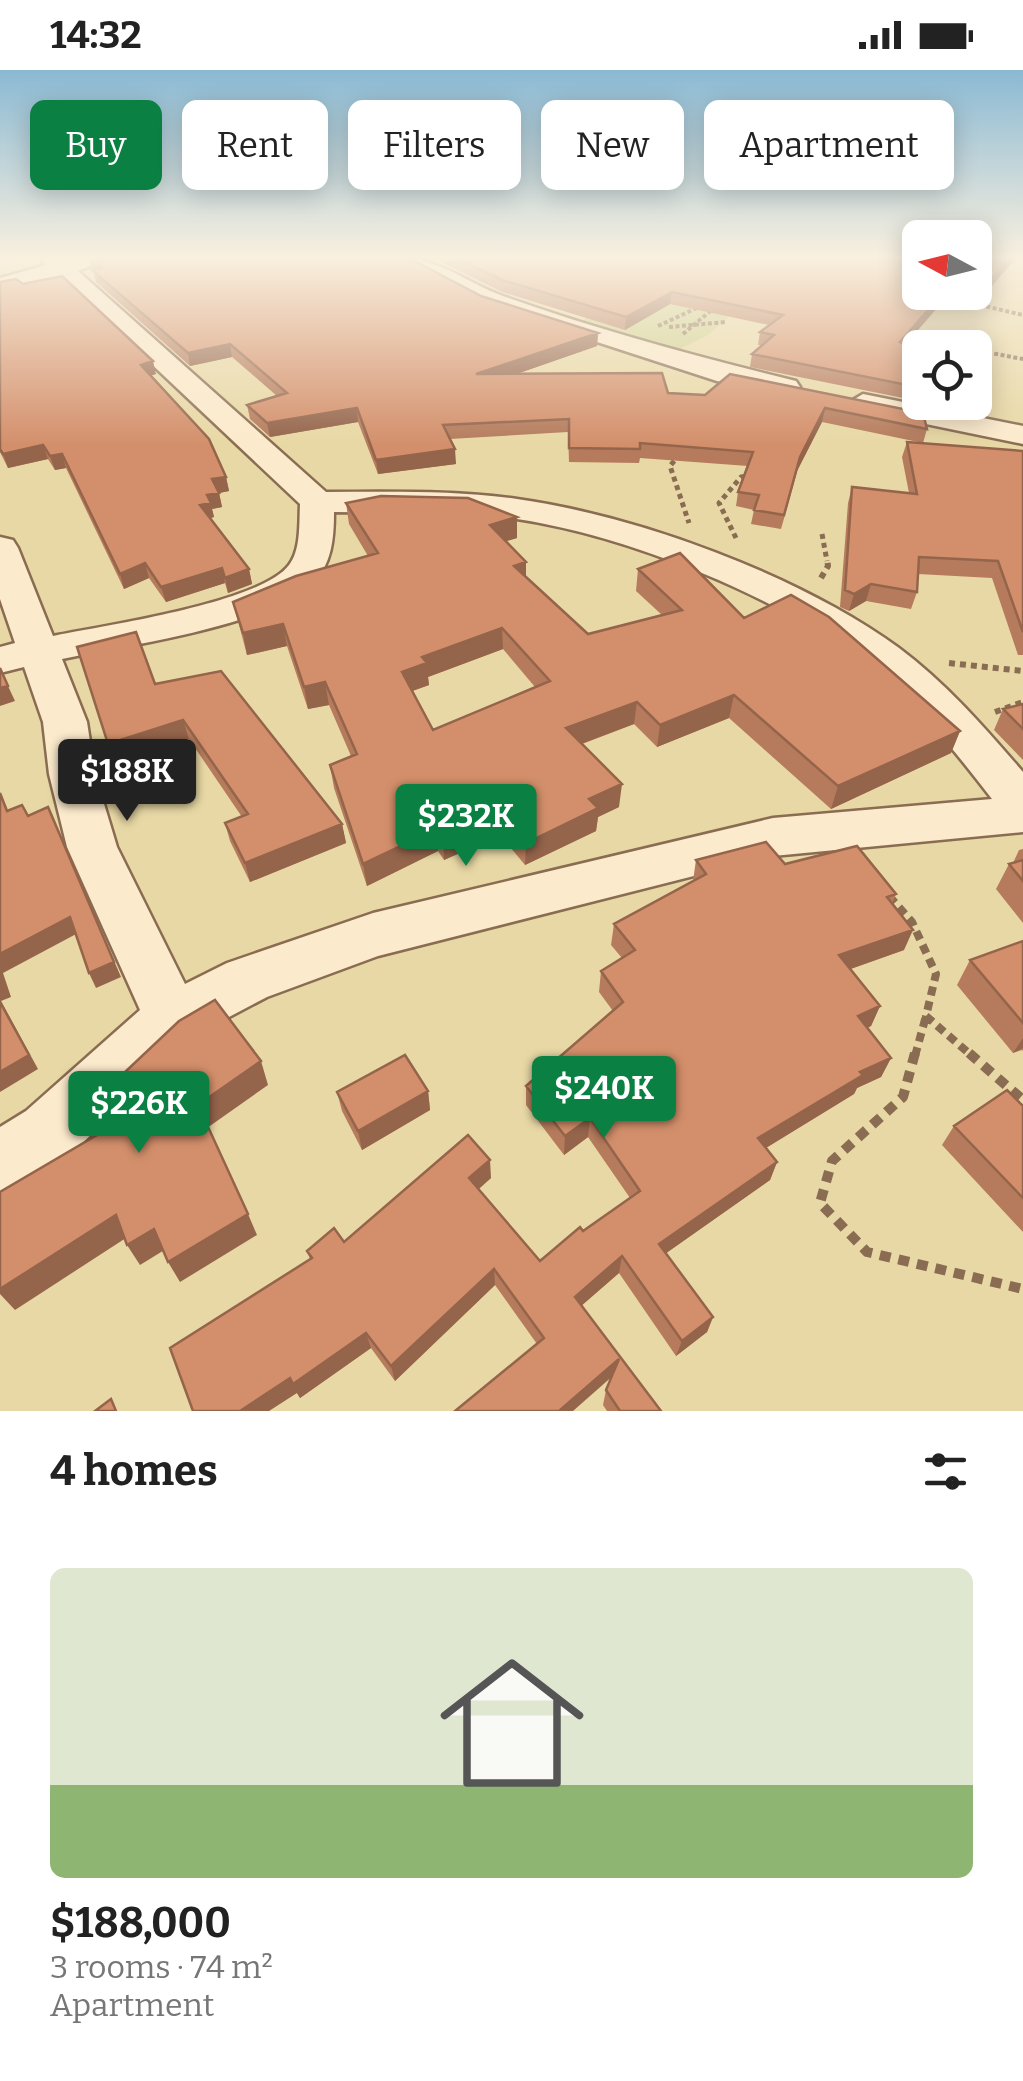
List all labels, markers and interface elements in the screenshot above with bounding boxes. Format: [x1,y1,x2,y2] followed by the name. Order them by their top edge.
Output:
[50,12,142,58] text: 14:32
[30,100,162,190] chip: Buy
[182,100,328,190] chip: Rent
[348,100,521,190] chip: Filters
[541,100,684,190] chip: New
[704,100,954,190] chip: Apartment
[902,220,992,310] north arrow
[902,220,992,420] map controls
[902,330,992,420] button: locate
[57,739,197,824] pin: $188K
[80,752,174,790] text: $188K
[396,784,536,869] pin: $232K
[418,797,514,835] text: $232K
[534,1056,674,1141] pin: $240K
[554,1069,654,1107] text: $240K
[69,1071,209,1156] pin: $226K
[90,1084,188,1122] text: $226K
[918,1444,973,1499] icon: filters
[50,1446,218,1496] text: 4 homes
[422,1633,602,1813] icon: home
[50,1898,231,1948] text: $188,000
[50,1948,273,1986] text: 3 rooms · 74 m²
[50,1986,214,2024] text: Apartment

